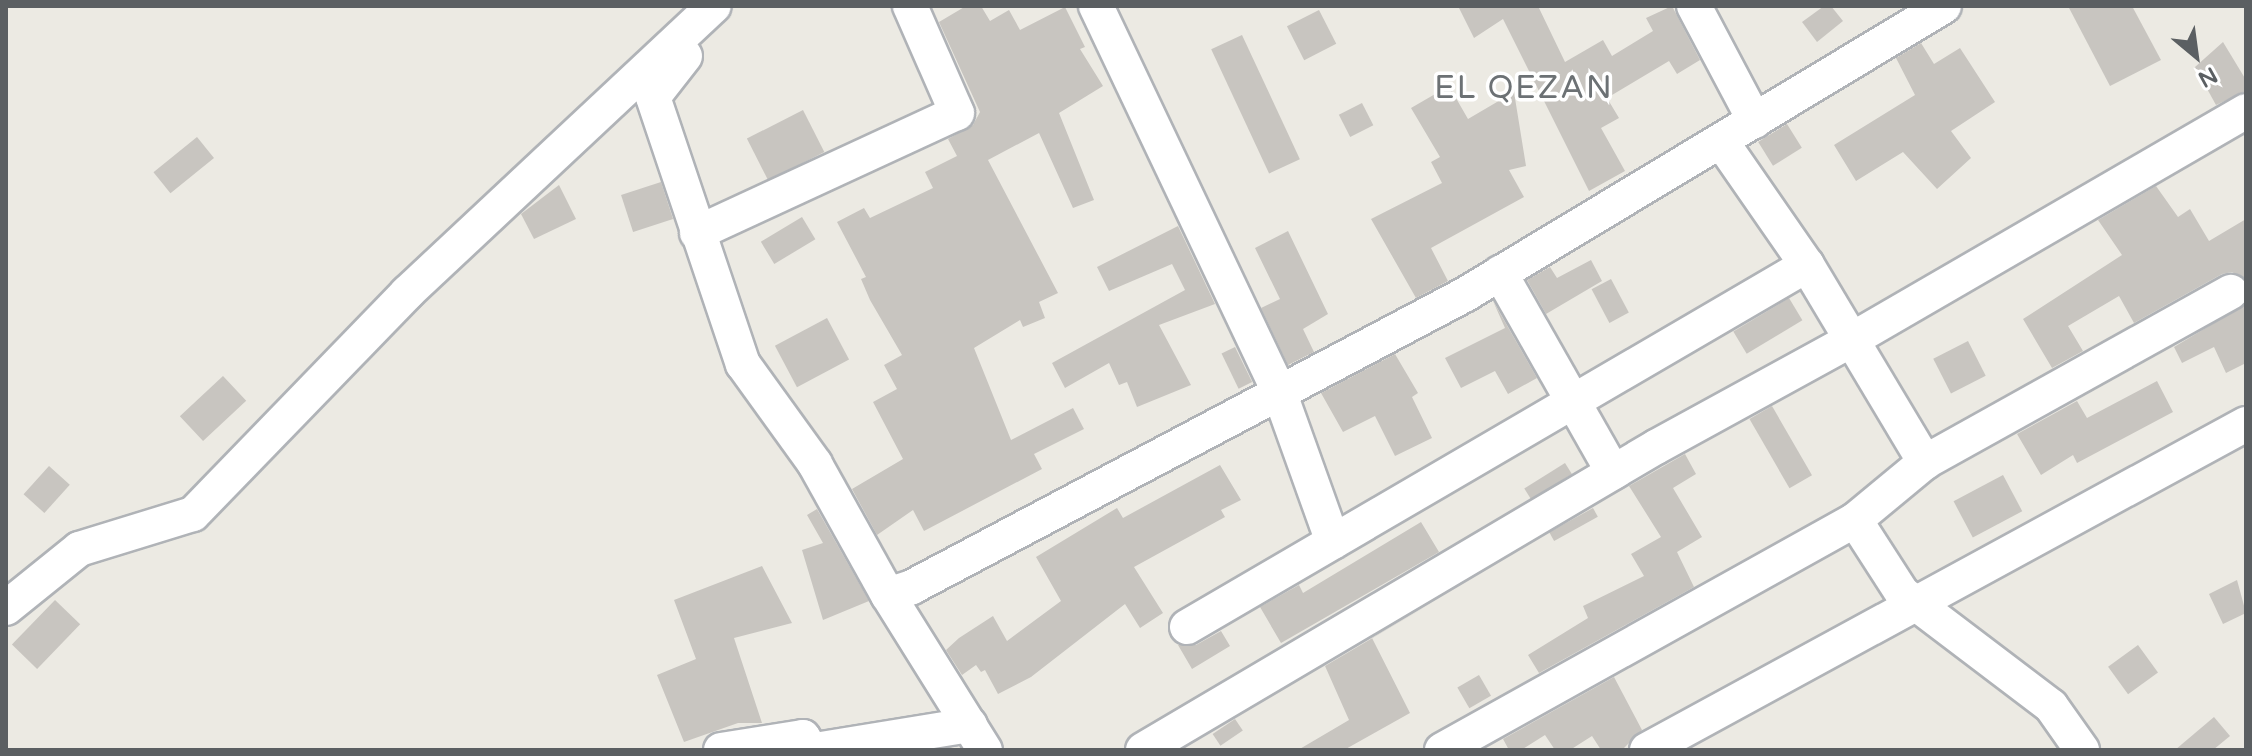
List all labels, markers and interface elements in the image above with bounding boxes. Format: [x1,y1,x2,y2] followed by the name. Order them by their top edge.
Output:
[2156,16,2236,96] north arrow
[2194,61,2222,93] text: N
[1434,69,1614,107] district label: EL QEZAN

